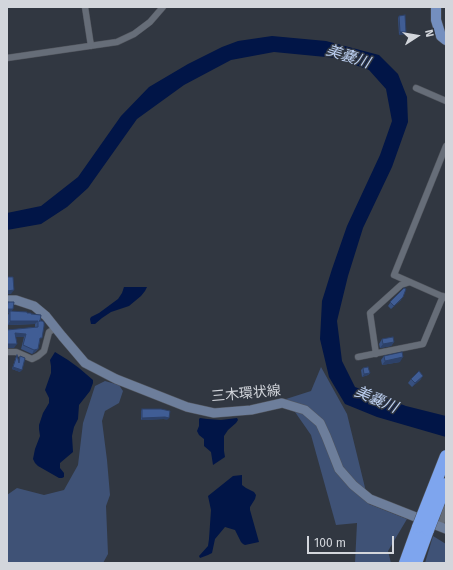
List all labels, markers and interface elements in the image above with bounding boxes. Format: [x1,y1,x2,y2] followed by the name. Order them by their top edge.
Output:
[397,16,437,56] north arrow
[422,28,436,38] text: N
[324,41,372,73] water label: 美嚢川
[210,383,282,405] street label: 三木環状線
[352,383,400,417] water label: 美嚢川
[309,528,396,554] scale bar
[314,536,346,550] text: 100 m

